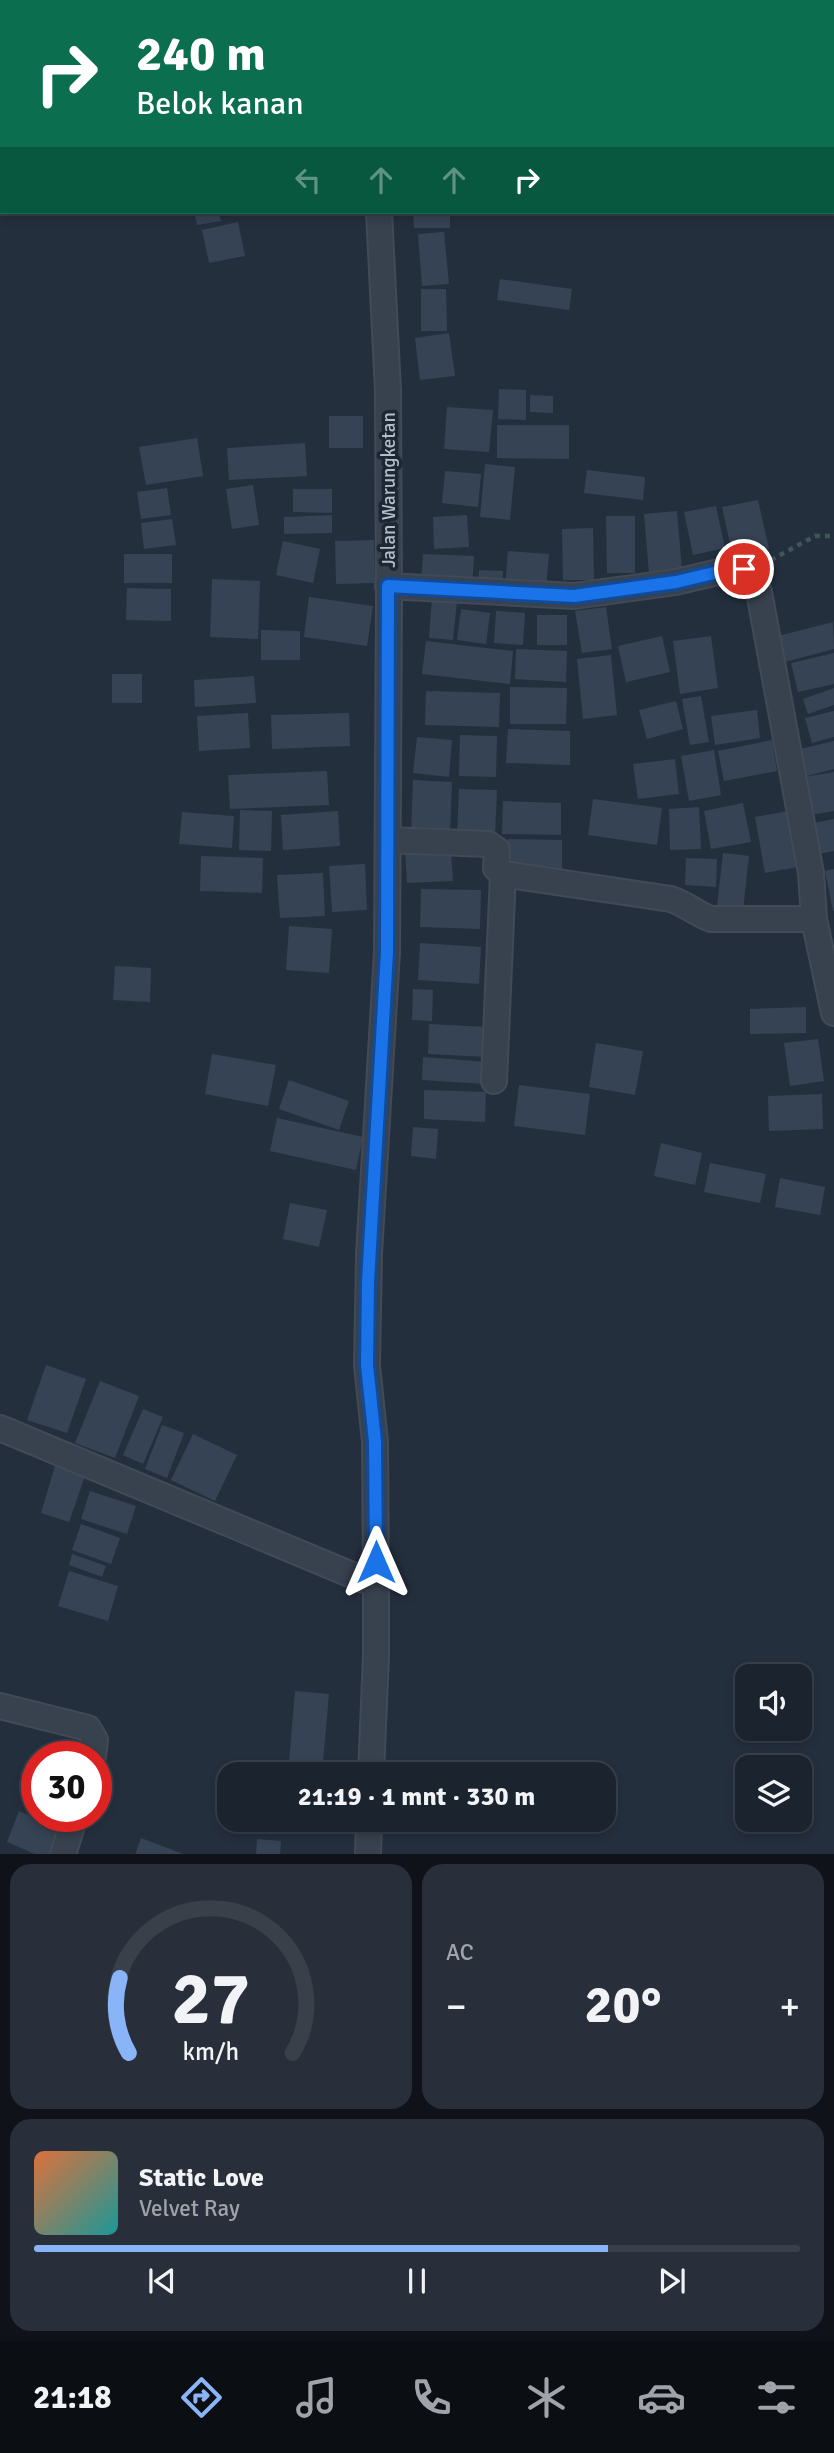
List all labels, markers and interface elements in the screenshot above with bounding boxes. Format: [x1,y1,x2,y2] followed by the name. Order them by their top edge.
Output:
[136,24,266,84] text: 240 m
[21,28,112,119] icon: right
[136,84,304,123] text: Belok kanan
[289,161,327,199] icon: left
[362,161,400,199] icon: ahead
[435,161,473,199] icon: ahead
[508,161,546,199] icon: right
[377,412,401,568] street label: Jalan Warungketan
[714,539,774,599] pin
[725,550,763,588] icon: arrive
[339,1525,413,1599] position arrow
[735,1664,812,1832] map controls
[735,1664,812,1741] button: sound
[21,1741,112,1832] speed limit sign: 30
[735,1755,812,1832] button: layers
[298,1781,535,1813] text: 21:19 · 1 mnt · 330 m
[446,1938,474,1967] text: AC
[172,1955,250,2044] text: 27
[585,1973,661,2037] text: 20°
[446,1983,467,2030] text: −
[779,1983,800,2030] text: +
[183,2035,239,2066] text: km/h
[139,2162,264,2194] text: Static Love
[139,2194,240,2223] text: Velvet Ray
[143,2262,181,2300] icon: previous
[398,2262,436,2300] icon: pause
[653,2262,691,2300] icon: next
[177,2373,226,2422] icon: directions
[292,2373,341,2422] icon: music
[407,2373,456,2422] icon: phone
[522,2373,571,2422] icon: climate
[637,2373,686,2422] icon: car
[752,2373,801,2422] icon: filters
[33,2378,112,2417] text: 21:18

